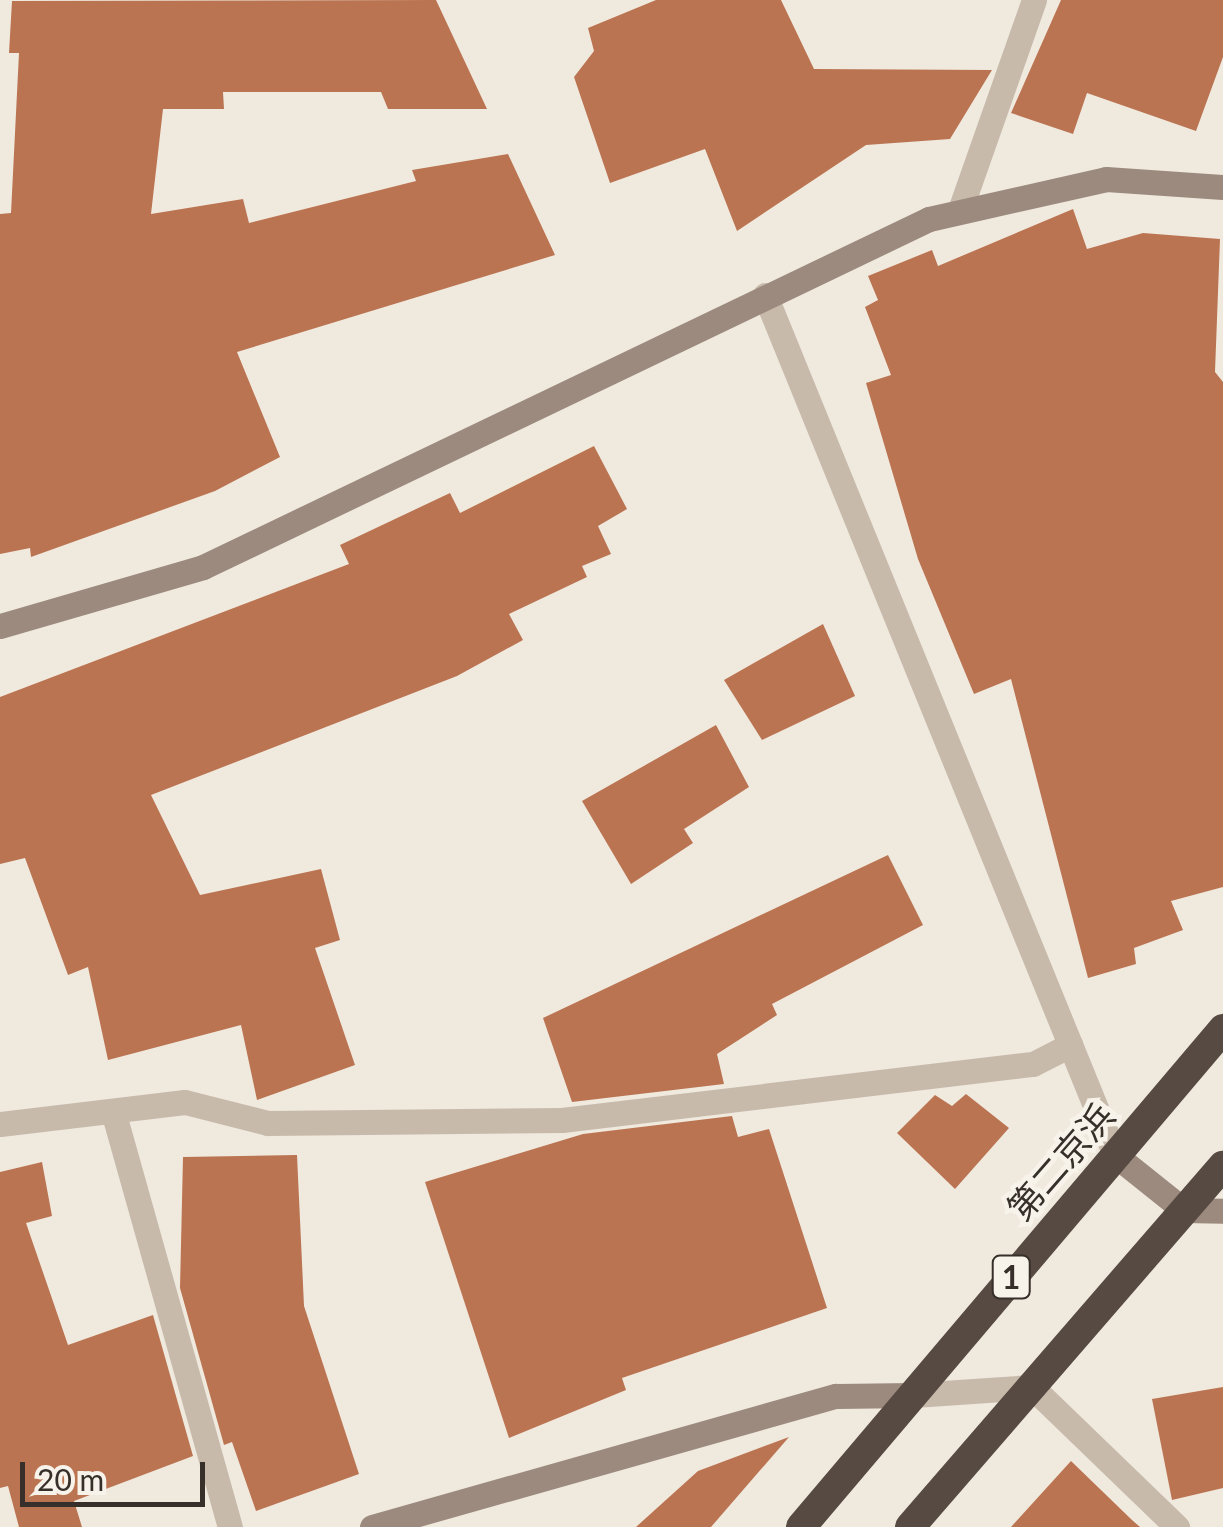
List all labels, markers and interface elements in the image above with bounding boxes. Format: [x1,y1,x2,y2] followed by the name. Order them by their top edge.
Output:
[998,1094,1122,1228] street label: 第二京浜
[991,1250,1031,1304] road number: 1
[25,1442,210,1504] scale bar
[37,1461,104,1497] text: 20 m

